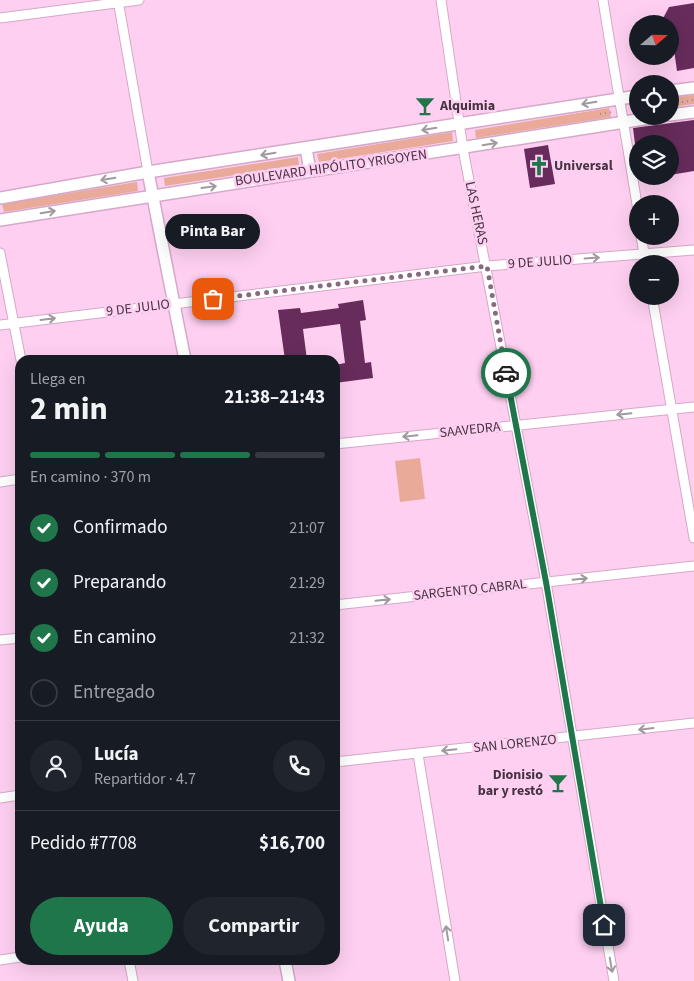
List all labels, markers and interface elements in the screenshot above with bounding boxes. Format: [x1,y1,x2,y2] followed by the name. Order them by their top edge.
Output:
[629,15,679,65] north arrow
[629,15,679,305] map controls
[629,75,679,125] button: locate
[414,95,436,117] bar icon: Alquimia
[439,96,495,116] place label: Alquimia
[582,99,598,109] one-way arrow
[421,125,437,135] one-way arrow
[629,135,679,185] button: layers
[482,139,498,149] one-way arrow
[234,145,428,191] street label: BOULEVARD HIPÓLITO YRIGOYEN
[261,149,277,159] one-way arrow
[528,155,550,177] church icon: Universal
[554,156,613,176] place label: Universal
[100,174,116,184] one-way arrow
[460,180,492,246] street label: LAS HERAS
[200,181,216,191] one-way arrow
[629,195,679,245] button: +
[40,207,56,217] one-way arrow
[166,214,260,249] callout: Pinta Bar
[180,220,245,242] text: Pinta Bar
[507,250,573,274] street label: 9 DE JULIO
[584,254,600,263] one-way arrow
[629,255,679,305] button: −
[192,278,234,320] pin
[199,285,227,313] icon: bag
[105,294,171,322] street label: 9 DE JULIO
[40,314,56,324] one-way arrow
[481,348,531,398] courier
[492,359,520,387] icon: car
[30,368,85,390] text: Llega en
[224,384,325,411] text: 21:38–21:43
[30,386,108,432] text: 2 min
[616,409,632,419] one-way arrow
[439,417,502,443] street label: SAAVEDRA
[402,431,418,441] one-way arrow
[30,466,151,488] text: En camino · 370 m
[30,514,58,542] icon: check
[73,514,168,541] text: Confirmado
[289,517,325,539] text: 21:07
[30,569,58,597] icon: check
[73,569,166,596] text: Preparando
[289,572,325,594] text: 21:29
[412,574,528,606] street label: SARGENTO CABRAL
[572,574,588,584] one-way arrow
[375,595,391,604] one-way arrow
[30,624,58,652] icon: check
[73,624,156,651] text: En camino
[289,627,325,649] text: 21:32
[73,679,155,706] text: Entregado
[638,724,654,734] one-way arrow
[472,730,558,758] street label: SAN LORENZO
[30,740,82,792] button: person
[273,740,325,792] button: phone
[94,741,139,768] text: Lucía
[442,746,458,755] one-way arrow
[478,765,543,801] place label: Dionisio bar y restó
[94,768,196,790] text: Repartidor · 4.7
[547,772,569,794] bar icon: Dionisio bar y restó
[30,830,137,857] text: Pedido #7708
[259,830,325,857] text: $16,700
[30,897,173,955] button: Ayuda
[183,897,325,955] button: Compartir
[583,904,625,946] pin
[590,911,618,939] icon: home
[442,925,452,941] one-way arrow
[607,957,617,973] one-way arrow

